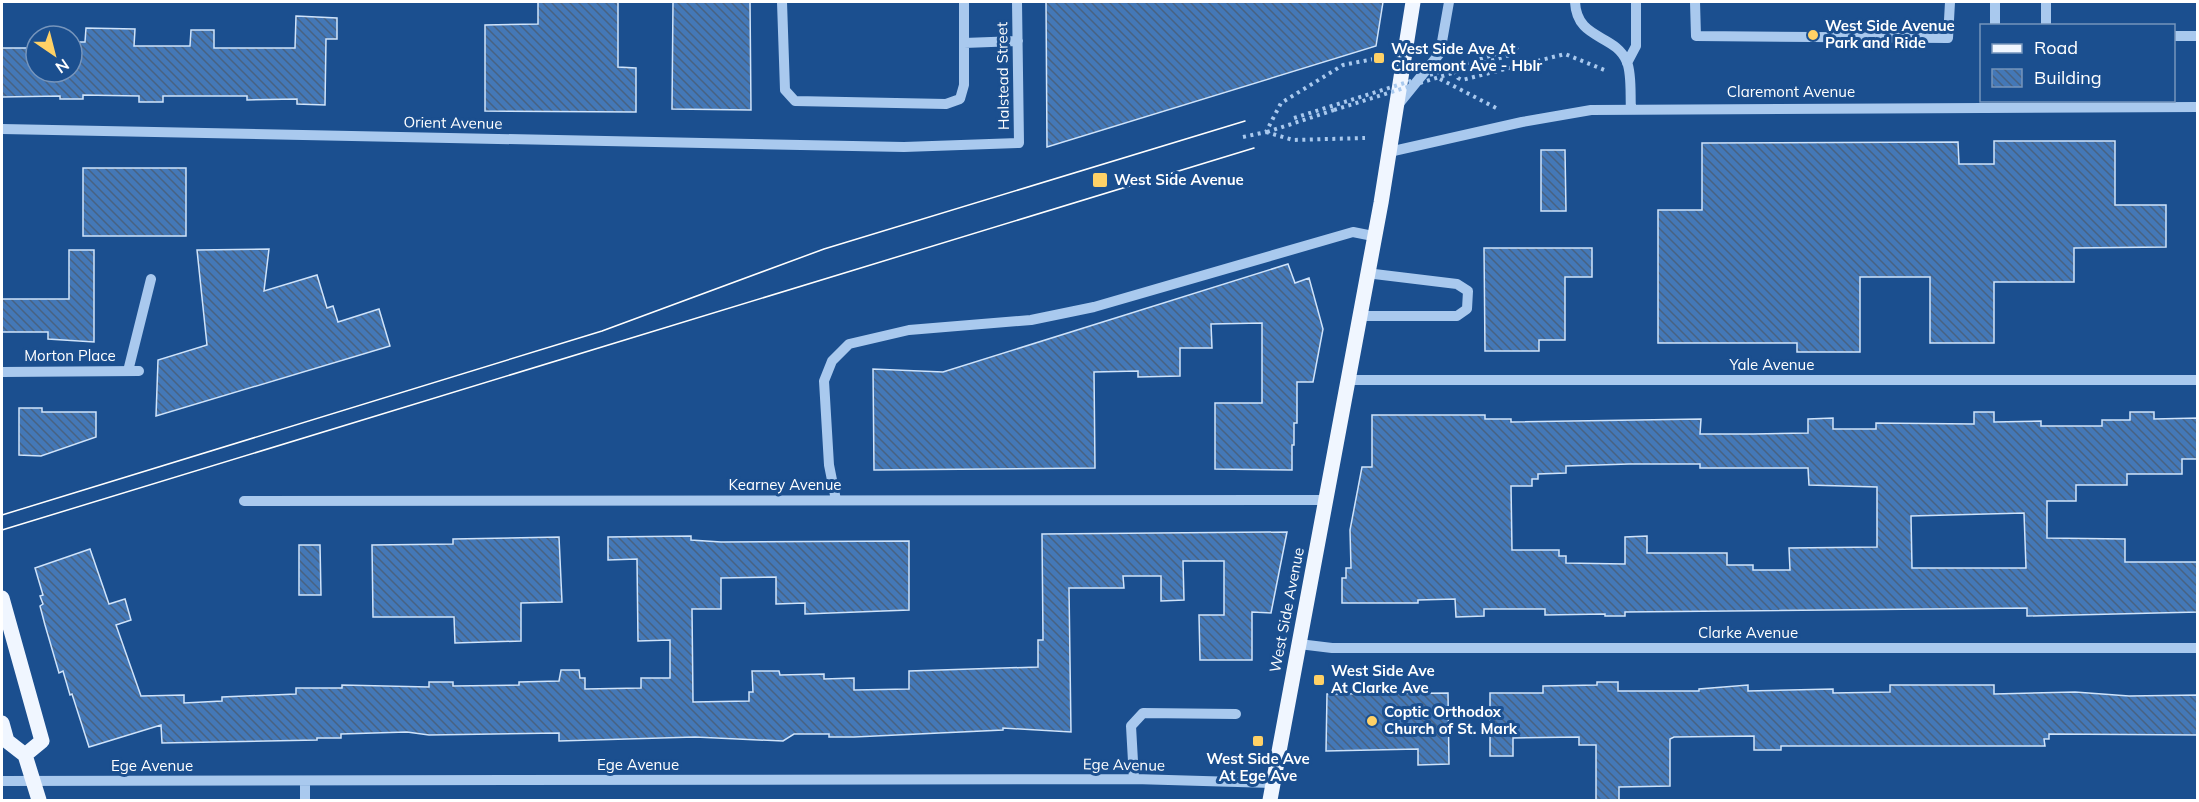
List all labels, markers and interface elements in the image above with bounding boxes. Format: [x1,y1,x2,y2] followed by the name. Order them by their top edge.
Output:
[1825,16,1955,52] place label: West Side Avenue Park and Ride
[992,22,1013,130] street label: Halstead Street
[24,24,84,84] north arrow
[1980,24,2175,102] legend
[1806,28,1820,42] marker: West Side Avenue Park and Ride
[2034,36,2078,59] text: Road
[1391,39,1542,75] place label: West Side Ave At Claremont Ave - Hblr
[1372,51,1386,65] marker: West Side Ave At Claremont Ave - Hblr
[52,55,73,78] text: N
[2034,66,2102,89] text: Building
[1727,82,1855,101] street label: Claremont Avenue
[403,112,503,133] street label: Orient Avenue
[1114,170,1244,189] place label: West Side Avenue
[1091,171,1109,189] marker: West Side Avenue
[24,346,116,365] street label: Morton Place
[1729,355,1814,374] street label: Yale Avenue
[729,475,841,494] street label: Kearney Avenue
[1265,546,1308,674] street label: West Side Avenue
[1698,623,1798,642] street label: Clarke Avenue
[1331,661,1435,697] place label: West Side Ave At Clarke Ave
[1312,673,1326,687] marker: West Side Ave At Clarke Ave
[1384,702,1518,738] place label: Coptic Orthodox Church of St. Mark
[1365,714,1379,728] marker: Coptic Orthodox Church of St. Mark
[1251,734,1265,748] marker: West Side Ave At Ege Ave
[1206,749,1310,785] place label: West Side Ave At Ege Ave
[1083,754,1165,775] street label: Ege Avenue
[597,755,679,774] street label: Ege Avenue
[111,756,193,775] street label: Ege Avenue

